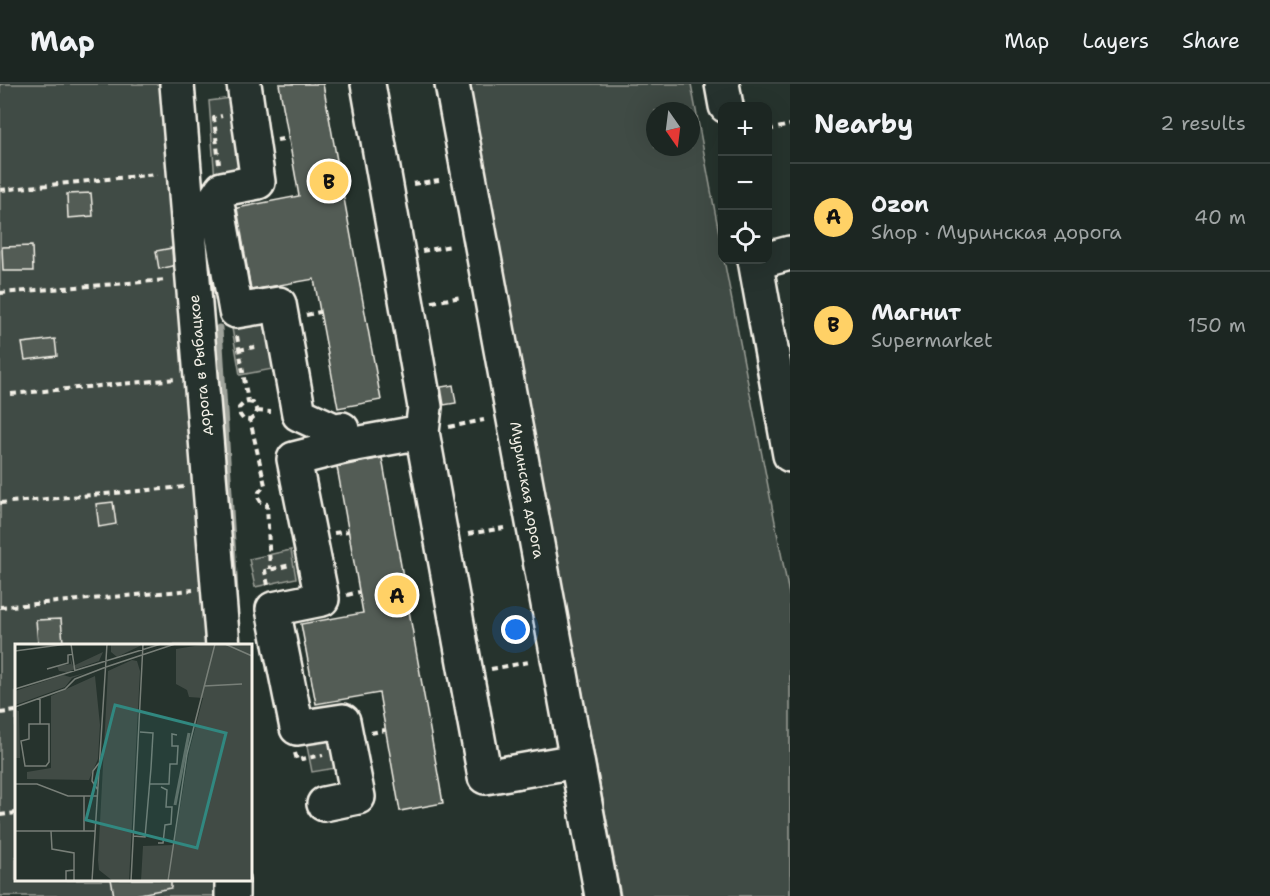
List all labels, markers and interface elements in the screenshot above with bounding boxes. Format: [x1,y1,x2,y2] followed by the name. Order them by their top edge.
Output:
[30,22,95,60] text: Map
[1004,27,1049,55] text: Map
[1082,27,1149,55] text: Layers
[1182,27,1240,55] text: Share
[646,102,700,156] north arrow
[718,102,772,264] map controls
[718,102,772,156] button: +
[814,106,913,141] text: Nearby
[1160,110,1246,136] text: 2 results
[718,156,772,210] button: −
[310,158,348,204] pin: B
[871,190,929,219] text: Ozon
[826,204,841,230] text: A
[1194,204,1246,230] text: 40 m
[718,210,772,264] button: locate
[871,219,1122,245] text: Shop · Муринская дорога
[184,294,216,436] street label: дорога в Рыбацкое
[871,298,961,327] text: Магнит
[827,312,840,338] text: B
[1188,312,1246,338] text: 150 m
[871,327,993,353] text: Supermarket
[505,420,549,561] street label: Муринская дорога
[378,572,416,618] pin: A
[501,615,530,644] your location
[15,644,252,881] inset map

